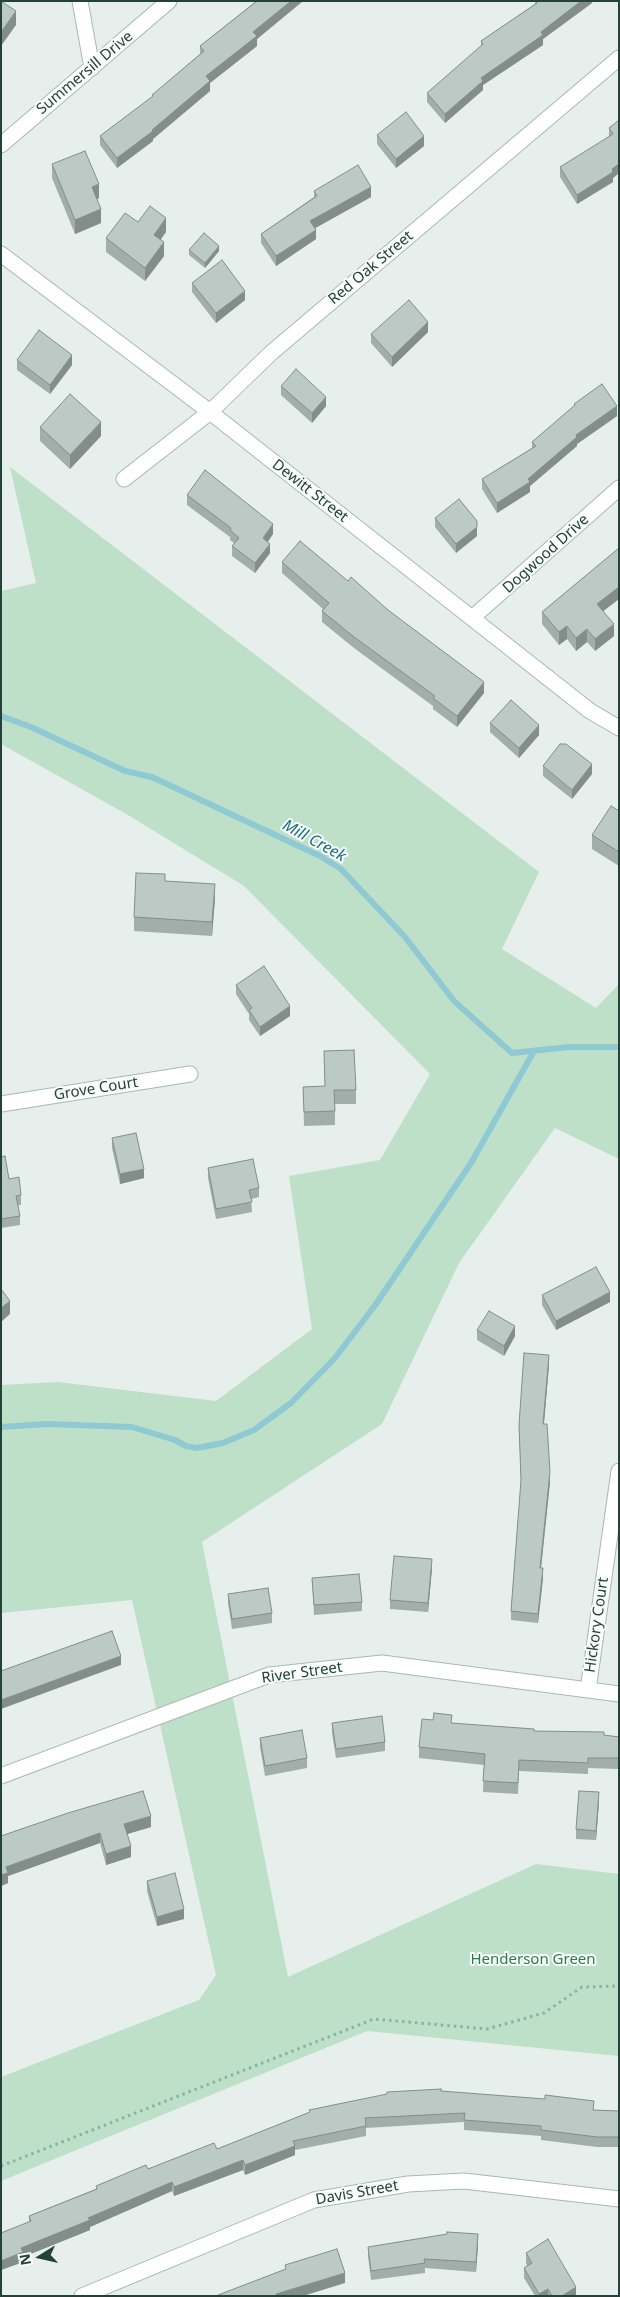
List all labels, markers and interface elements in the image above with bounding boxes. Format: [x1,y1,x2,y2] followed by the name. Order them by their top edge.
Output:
[33,28,137,118] street label: Summersill Drive
[325,227,417,309] street label: Red Oak Street
[268,456,352,526] street label: Dewitt Street
[499,511,593,597] street label: Dogwood Drive
[279,816,349,866] water label: Mill Creek
[53,1073,139,1105] street label: Grove Court
[581,1576,613,1674] street label: Hickory Court
[261,1658,343,1688] street label: River Street
[470,1951,596,1969] park label: Henderson Green
[314,2177,400,2209] street label: Davis Street
[15,2232,65,2282] north arrow
[14,2252,35,2267] text: N

